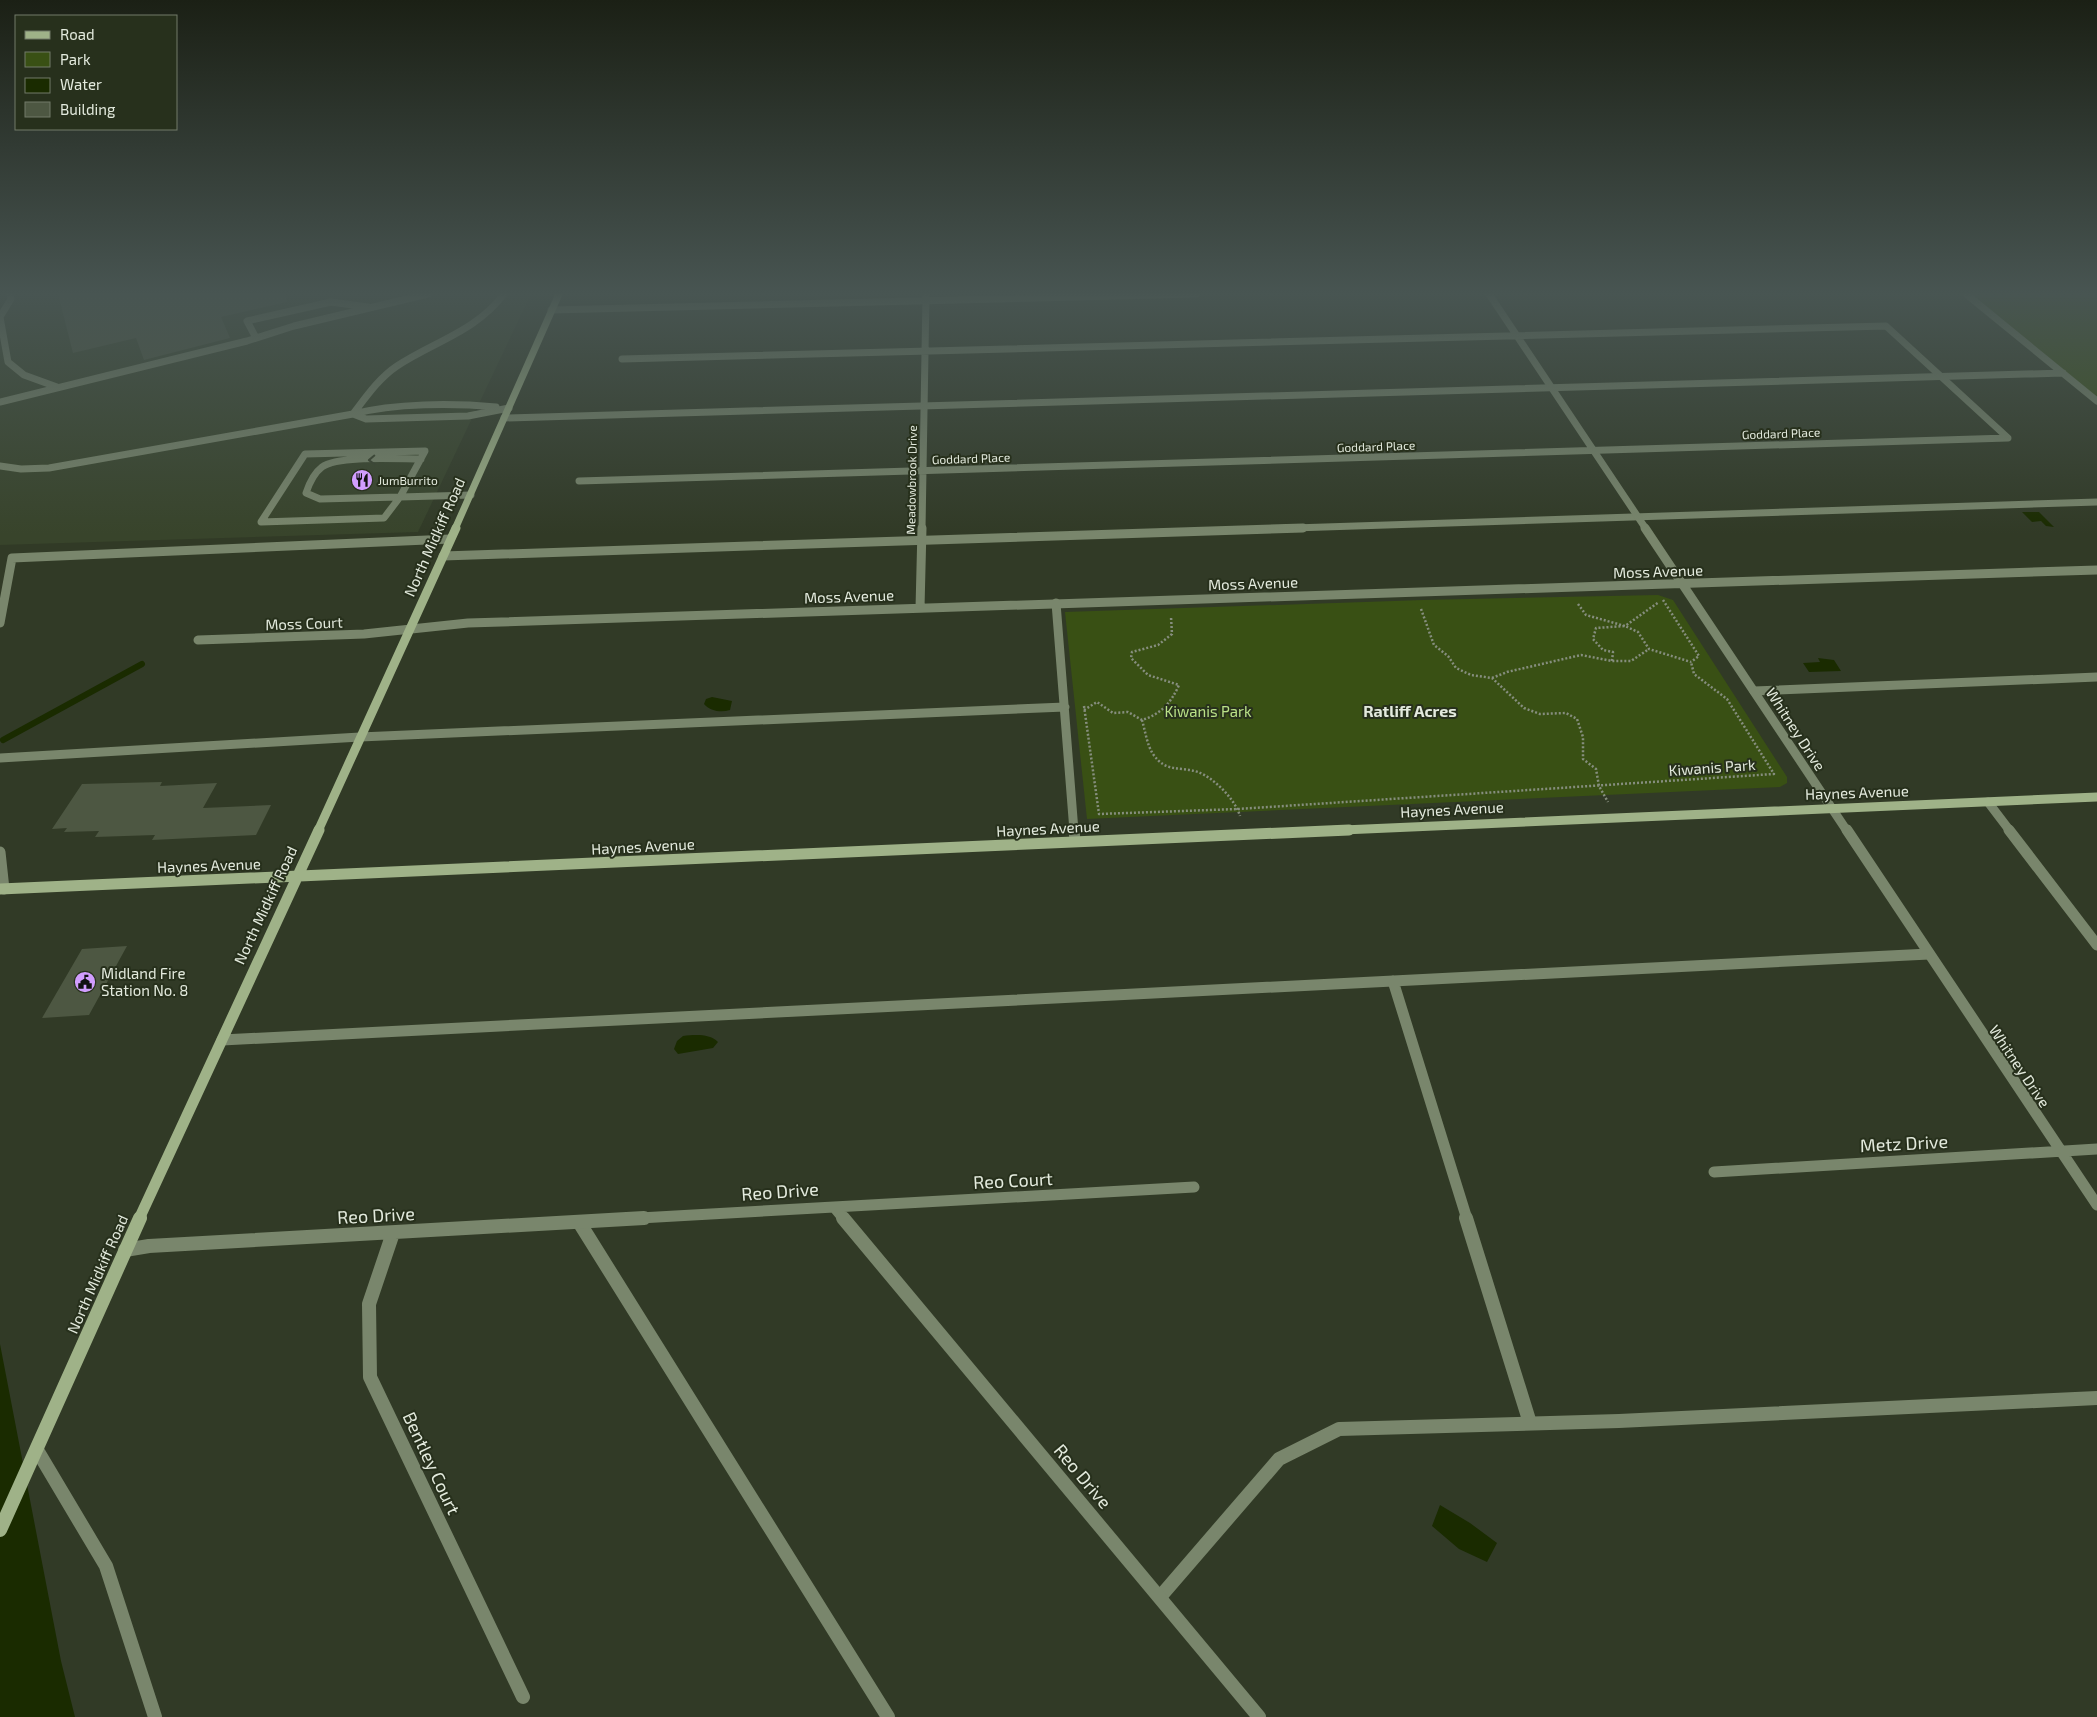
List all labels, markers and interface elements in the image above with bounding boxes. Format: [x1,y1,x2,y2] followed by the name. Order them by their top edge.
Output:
[15,15,178,130] legend
[60,25,95,43] text: Road
[60,50,91,68] text: Park
[60,75,102,93] text: Water
[60,100,116,118] text: Building
[903,425,919,535] street label: Meadowbrook Drive
[1742,425,1820,441] street label: Goddard Place
[1337,438,1415,454] street label: Goddard Place
[932,450,1010,466] street label: Goddard Place
[368,455,376,466] one-way arrow
[350,468,374,492] restaurant icon: JumBurrito
[378,473,438,487] place label: JumBurrito
[400,475,468,599] street label: North Midkiff Road
[1613,560,1703,582] street label: Moss Avenue
[1208,572,1298,594] street label: Moss Avenue
[804,585,894,607] street label: Moss Avenue
[265,613,343,633] street label: Moss Court
[1762,684,1830,774] street label: Whitney Drive
[1363,701,1457,720] district label: Ratliff Acres
[1164,702,1252,720] park label: Kiwanis Park
[1668,755,1756,779] street label: Kiwanis Park
[1805,781,1909,803] street label: Haynes Avenue
[1400,797,1504,821] street label: Haynes Avenue
[996,816,1100,840] street label: Haynes Avenue
[591,834,695,858] street label: Haynes Avenue
[230,843,300,967] street label: North Midkiff Road
[157,854,261,876] street label: Haynes Avenue
[101,964,188,999] place label: Midland Fire Station No. 8
[73,970,97,994] public building icon: Midland Fire Station No. 8
[1986,1021,2054,1111] street label: Whitney Drive
[1859,1130,1949,1156] street label: Metz Drive
[973,1167,1054,1193] street label: Reo Court
[740,1177,820,1205] street label: Reo Drive
[337,1202,415,1228] street label: Reo Drive
[63,1212,131,1336] street label: North Midkiff Road
[399,1408,465,1518] street label: Bentley Court
[1050,1439,1116,1513] street label: Reo Drive

